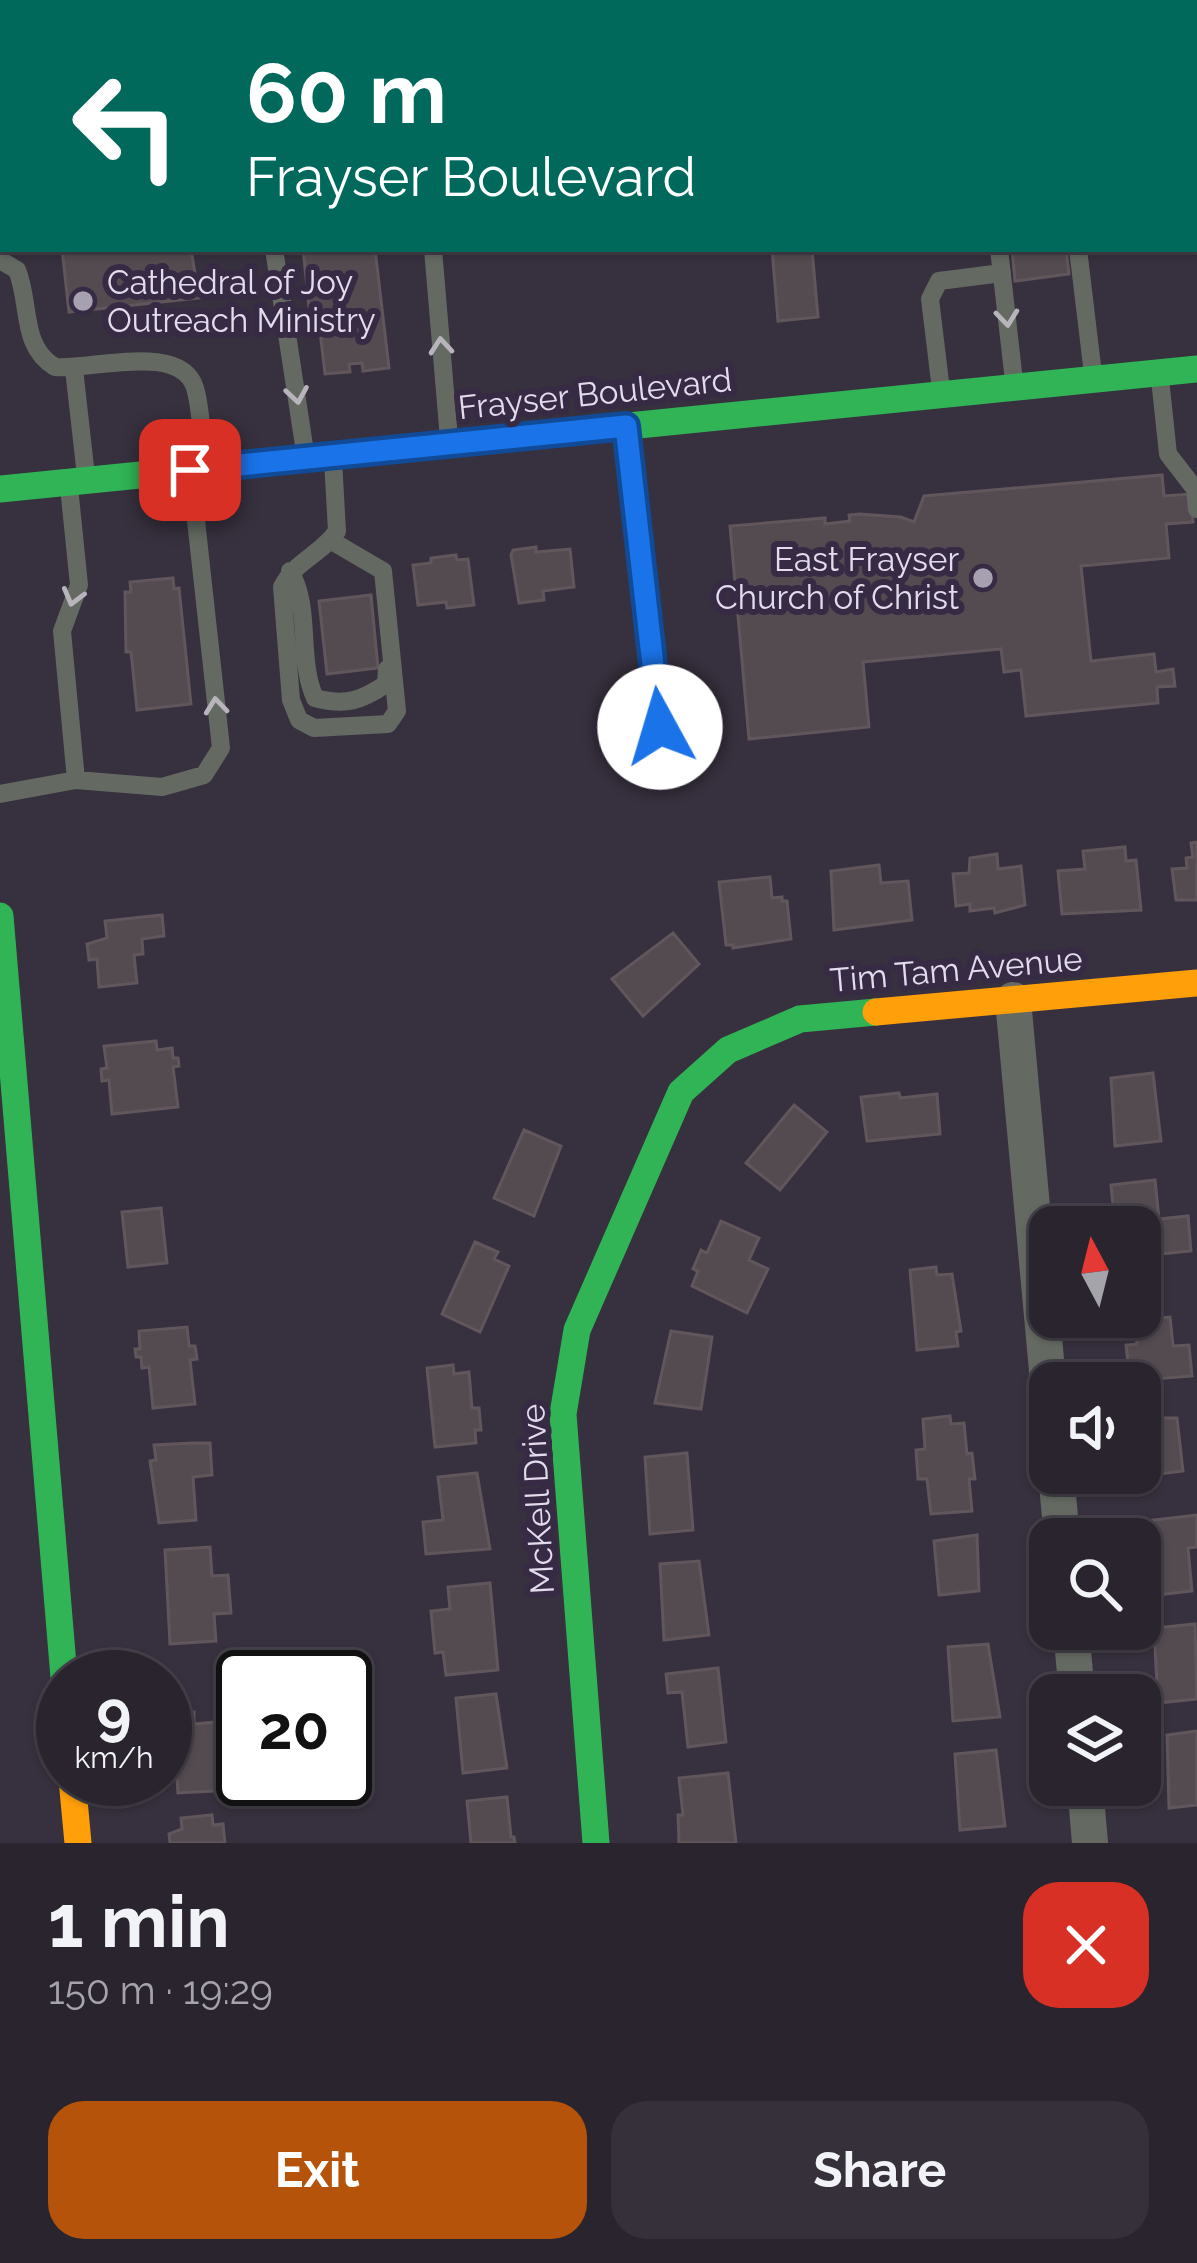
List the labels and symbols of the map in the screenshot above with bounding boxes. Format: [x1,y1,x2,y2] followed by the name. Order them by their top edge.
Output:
[107,263,376,340] place label: Cathedral of Joy Outreach Ministry
[70,288,96,314] marker: Cathedral of Joy Outreach Ministry
[994,309,1019,328] one-way arrow
[429,336,454,355] one-way arrow
[456,360,734,427] street label: Frayser Boulevard
[283,385,308,405] one-way arrow
[139,419,241,521] pin
[715,540,959,617] place label: East Frayser Church of Christ
[970,565,996,591] marker: East Frayser Church of Christ
[62,586,87,607] one-way arrow
[597,664,723,790] position arrow
[204,696,229,715] one-way arrow
[828,939,1084,1000] street label: Tim Tam Avenue
[1029,1206,1161,1338] north arrow
[513,1403,562,1595] street label: McKell Drive
[216,1650,372,1806] speed limit sign: 20

